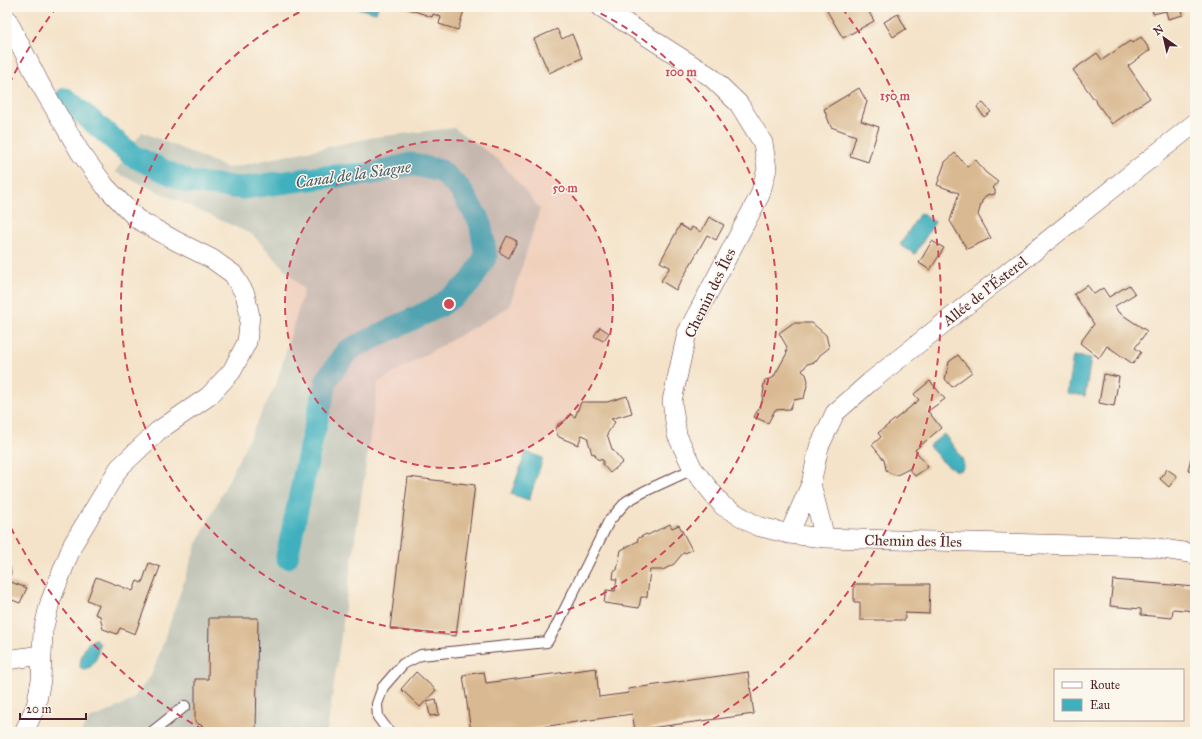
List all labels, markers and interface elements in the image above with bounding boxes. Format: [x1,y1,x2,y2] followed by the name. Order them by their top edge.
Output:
[1144,18,1184,58] north arrow
[1151,22,1167,38] text: N
[665,65,698,79] text: 100 m
[880,89,911,103] text: 150 m
[294,157,413,192] water label: Canal de la Siagne
[552,181,579,195] text: 50 m
[681,245,739,341] street label: Chemin des Îles
[938,251,1032,330] street label: Allée de l'Ésterel
[442,297,456,311] centre of rings
[864,531,962,551] street label: Chemin des Îles
[1054,669,1184,721] legend
[1090,678,1120,692] text: Route
[20,695,86,721] scale bar
[1090,698,1111,712] text: Eau
[26,702,52,716] text: 20 m

